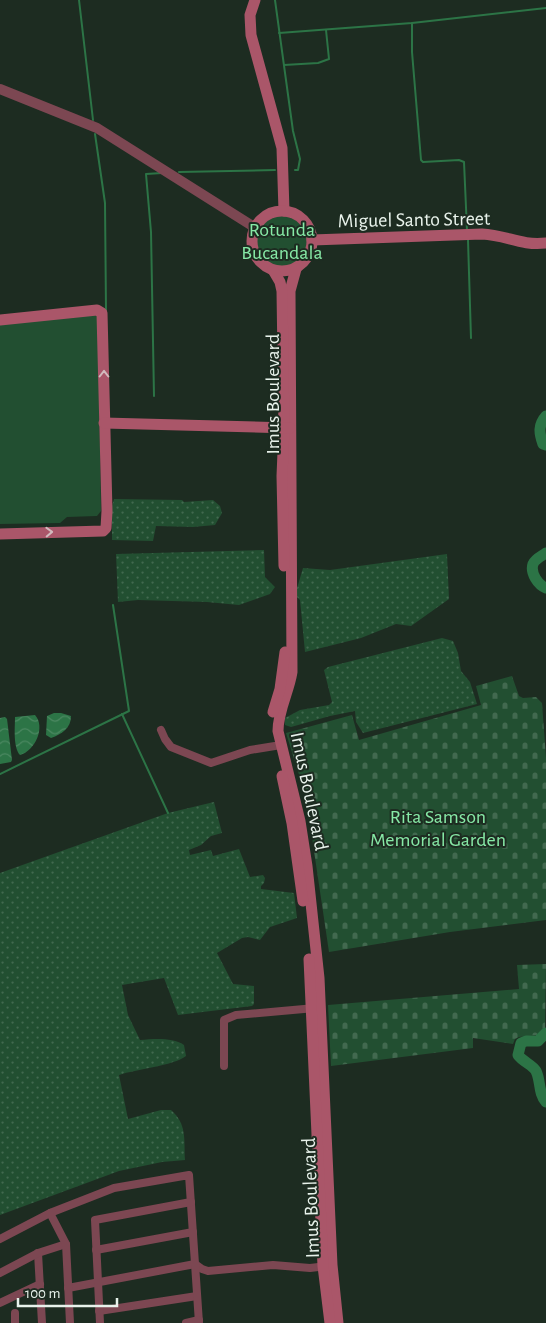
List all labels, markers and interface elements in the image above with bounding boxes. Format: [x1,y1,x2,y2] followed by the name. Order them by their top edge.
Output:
[338,209,491,231] street label: Miguel Santo Street
[241,220,323,263] park label: Rotunda Bucandala
[263,334,283,454] street label: Imus Boulevard
[99,370,109,378] one-way arrow
[45,527,53,538] one-way arrow
[287,730,331,852] street label: Imus Boulevard
[370,807,506,850] park label: Rita Samson Memorial Garden
[299,1137,323,1259] street label: Imus Boulevard
[18,1276,116,1308] scale bar
[25,1286,60,1301] text: 100 m

